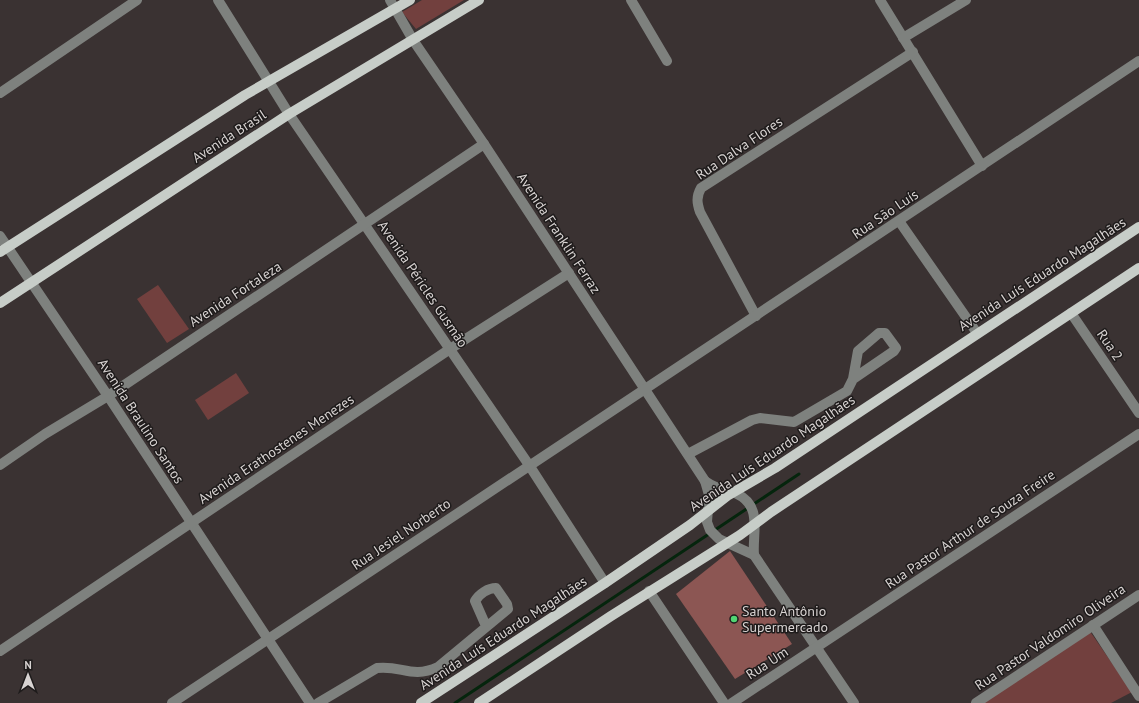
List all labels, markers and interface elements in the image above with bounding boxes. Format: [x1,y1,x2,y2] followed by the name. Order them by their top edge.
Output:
[189,105,269,167] street label: Avenida Brasil
[692,112,786,184] street label: Rua Dalva Flores
[513,169,605,297] street label: Avenida Franklin Ferraz
[848,185,922,243] street label: Rua São Luís
[955,213,1129,335] street label: Avenida Luís Eduardo Magalhães
[374,217,472,351] street label: Avenida Péricles Gusmão
[185,257,285,331] street label: Avenida Fortaleza
[1093,326,1127,364] street label: Rua 2
[94,355,188,487] street label: Avenida Braulino Santos
[195,390,357,508] street label: Avenida Erathostenes Menezes
[686,391,858,515] street label: Avenida Luís Eduardo Magalhães
[882,465,1058,593] street label: Rua Pastor Arthur de Souza Freire
[348,494,454,574] street label: Rua Jesiel Norberto
[416,572,590,694] street label: Avenida Luís Eduardo Magalhães
[971,580,1129,694] street label: Rua Pastor Valdomiro Oliveira
[742,602,828,636] place label: Santo Antônio Supermercado
[729,614,739,624] marker: Santo Antônio Supermercado
[742,643,792,683] street label: Rua Um
[8,655,48,695] north arrow
[24,658,32,672] text: N

